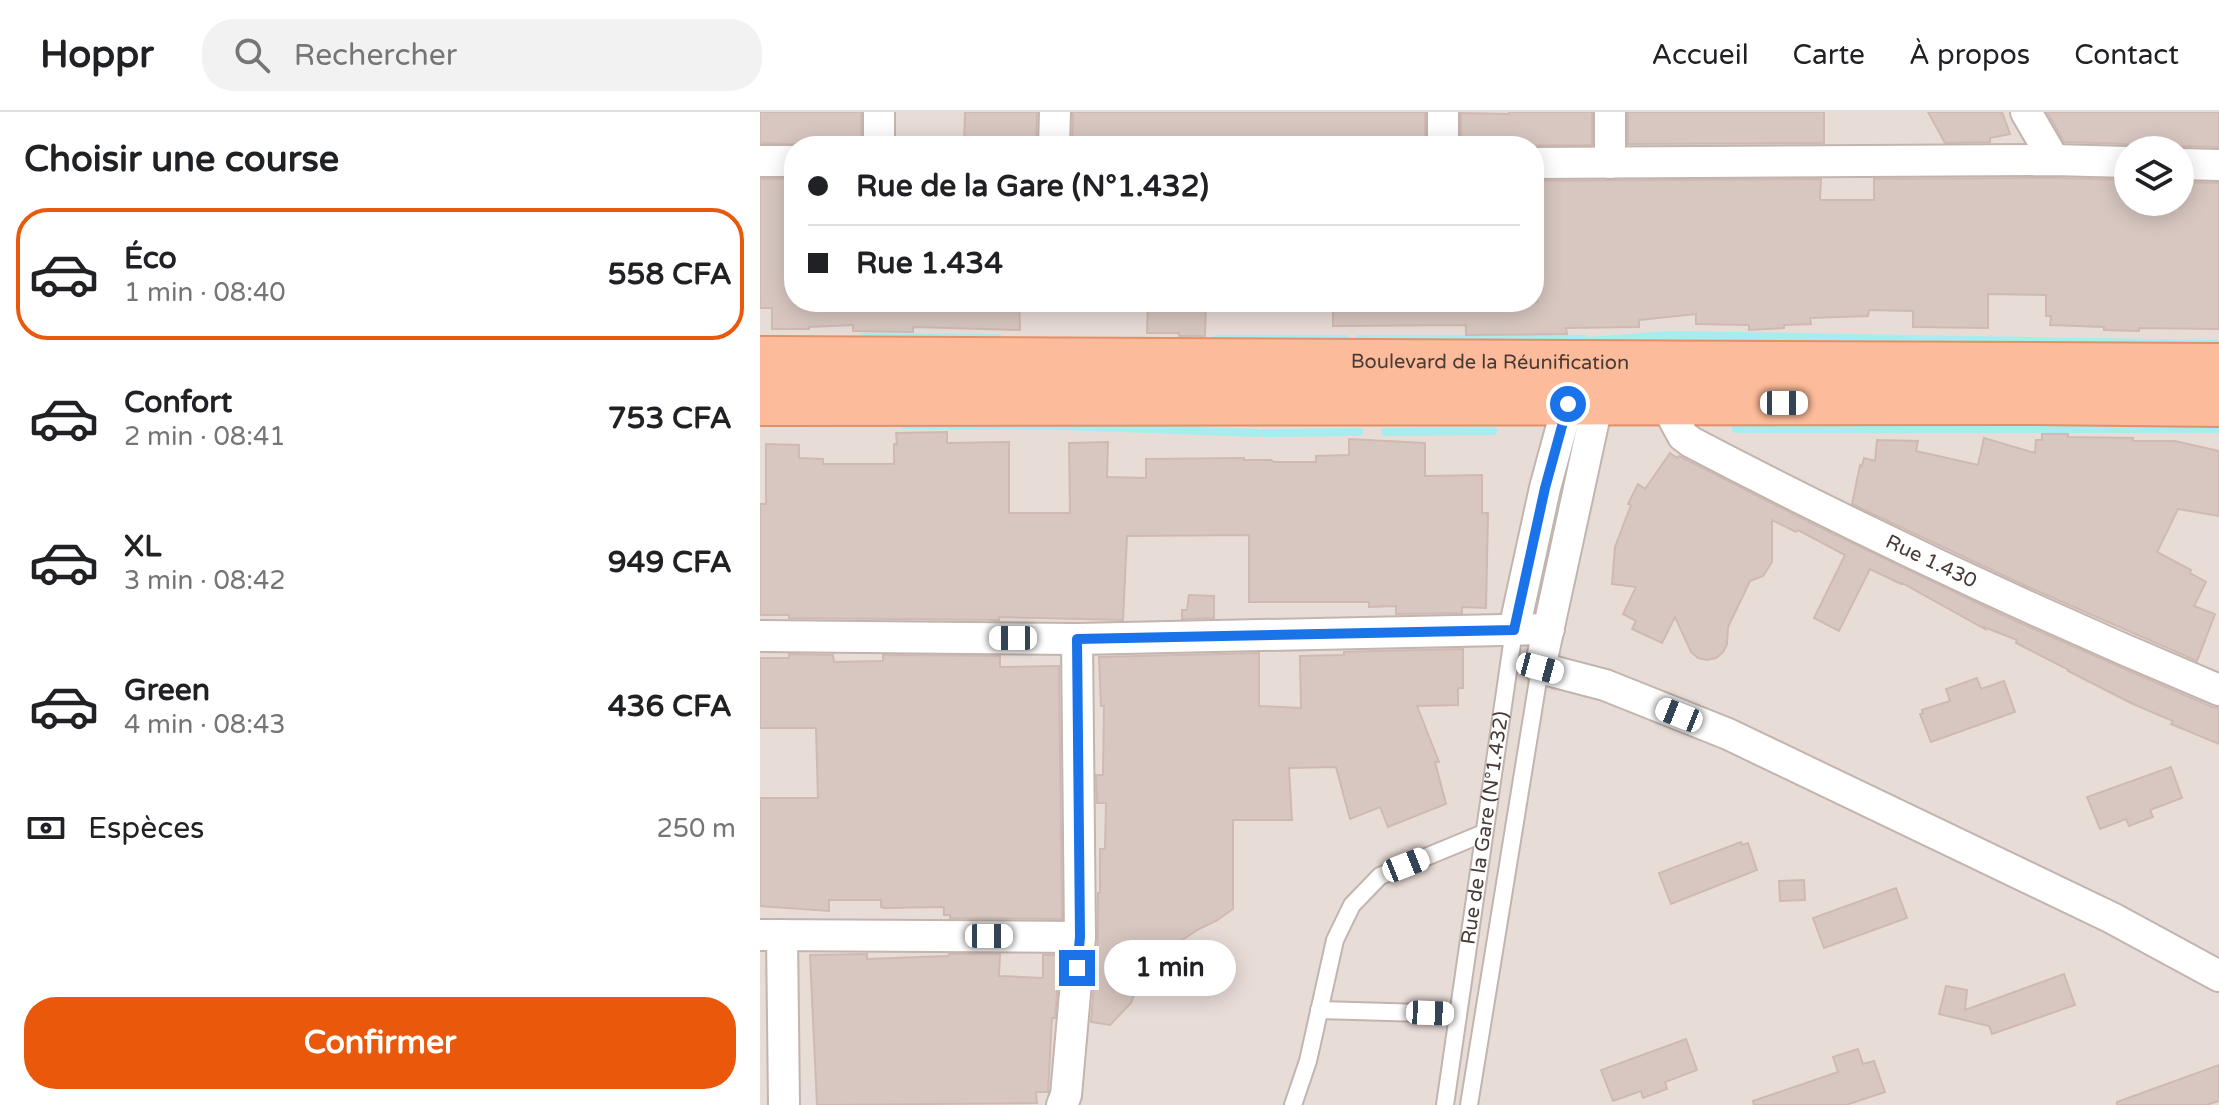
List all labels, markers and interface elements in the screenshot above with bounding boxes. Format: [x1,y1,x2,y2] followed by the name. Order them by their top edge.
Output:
[202,19,762,91] search box
[40,32,154,78] text: Hoppr
[230,33,274,77] icon: search
[294,37,457,74] text: Rechercher
[1651,38,1749,72] text: Accueil
[1793,38,1865,72] text: Carte
[1909,38,2030,72] text: À propos
[2074,38,2179,72] text: Contact
[2114,136,2194,216] map controls
[2114,136,2194,216] button: layers
[24,138,339,181] text: Choisir une course
[856,168,1209,205] text: Rue de la Gare (N°1.432)
[28,238,100,310] icon: car
[124,240,177,277] text: Éco
[856,245,1003,282] text: Rue 1.434
[608,256,732,293] text: 558 CFA
[124,277,286,308] text: 1 min · 08:40
[1351,350,1629,375] street label: Boulevard de la Réunification
[28,382,100,454] icon: car
[124,384,232,421] text: Confort
[1550,386,1586,422] route start
[1760,391,1808,415] car
[608,400,732,437] text: 753 CFA
[124,421,286,452] text: 2 min · 08:41
[28,526,100,598] icon: car
[124,528,161,565] text: XL
[1882,530,1981,594] street label: Rue 1.430
[608,544,732,581] text: 949 CFA
[124,565,286,596] text: 3 min · 08:42
[989,626,1037,650] car
[1514,650,1566,686] car
[28,670,100,742] icon: car
[124,672,210,709] text: Green
[608,688,732,725] text: 436 CFA
[1652,695,1706,735] car
[124,709,286,740] text: 4 min · 08:43
[1456,710,1514,946] street label: Rue de la Gare (N°1.432)
[24,806,68,850] icon: cash
[88,810,205,847] text: Espèces
[656,813,736,844] text: 250 m
[1379,845,1433,885] car
[965,924,1013,948] car
[1105,940,1237,996] callout: 1 min
[1059,950,1095,986] route end
[1135,952,1205,983] text: 1 min
[24,997,736,1089] button: Confirmer
[1406,1000,1454,1026] car

